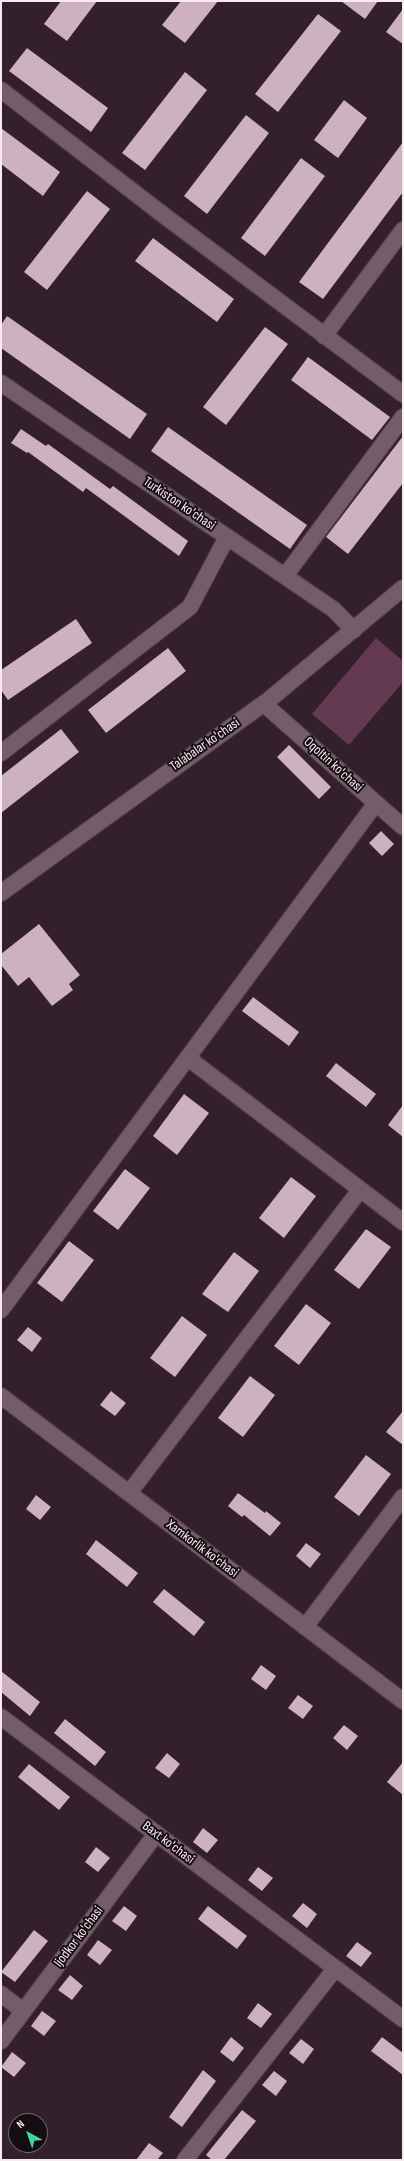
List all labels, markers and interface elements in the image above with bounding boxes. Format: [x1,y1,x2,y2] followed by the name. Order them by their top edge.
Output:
[140,474,218,534] street label: Turkiston ko'chasi
[167,715,243,775] street label: Talabalar ko'chasi
[300,734,366,796] street label: Oqoltin ko'chasi
[163,1516,241,1582] street label: Xamkorlik ko'chasi
[139,1818,197,1868] street label: Baxt ko'chasi
[51,1903,107,1971] street label: Ijodkor ko'chasi
[8,2113,48,2153] north arrow
[14,2117,27,2131] text: N

